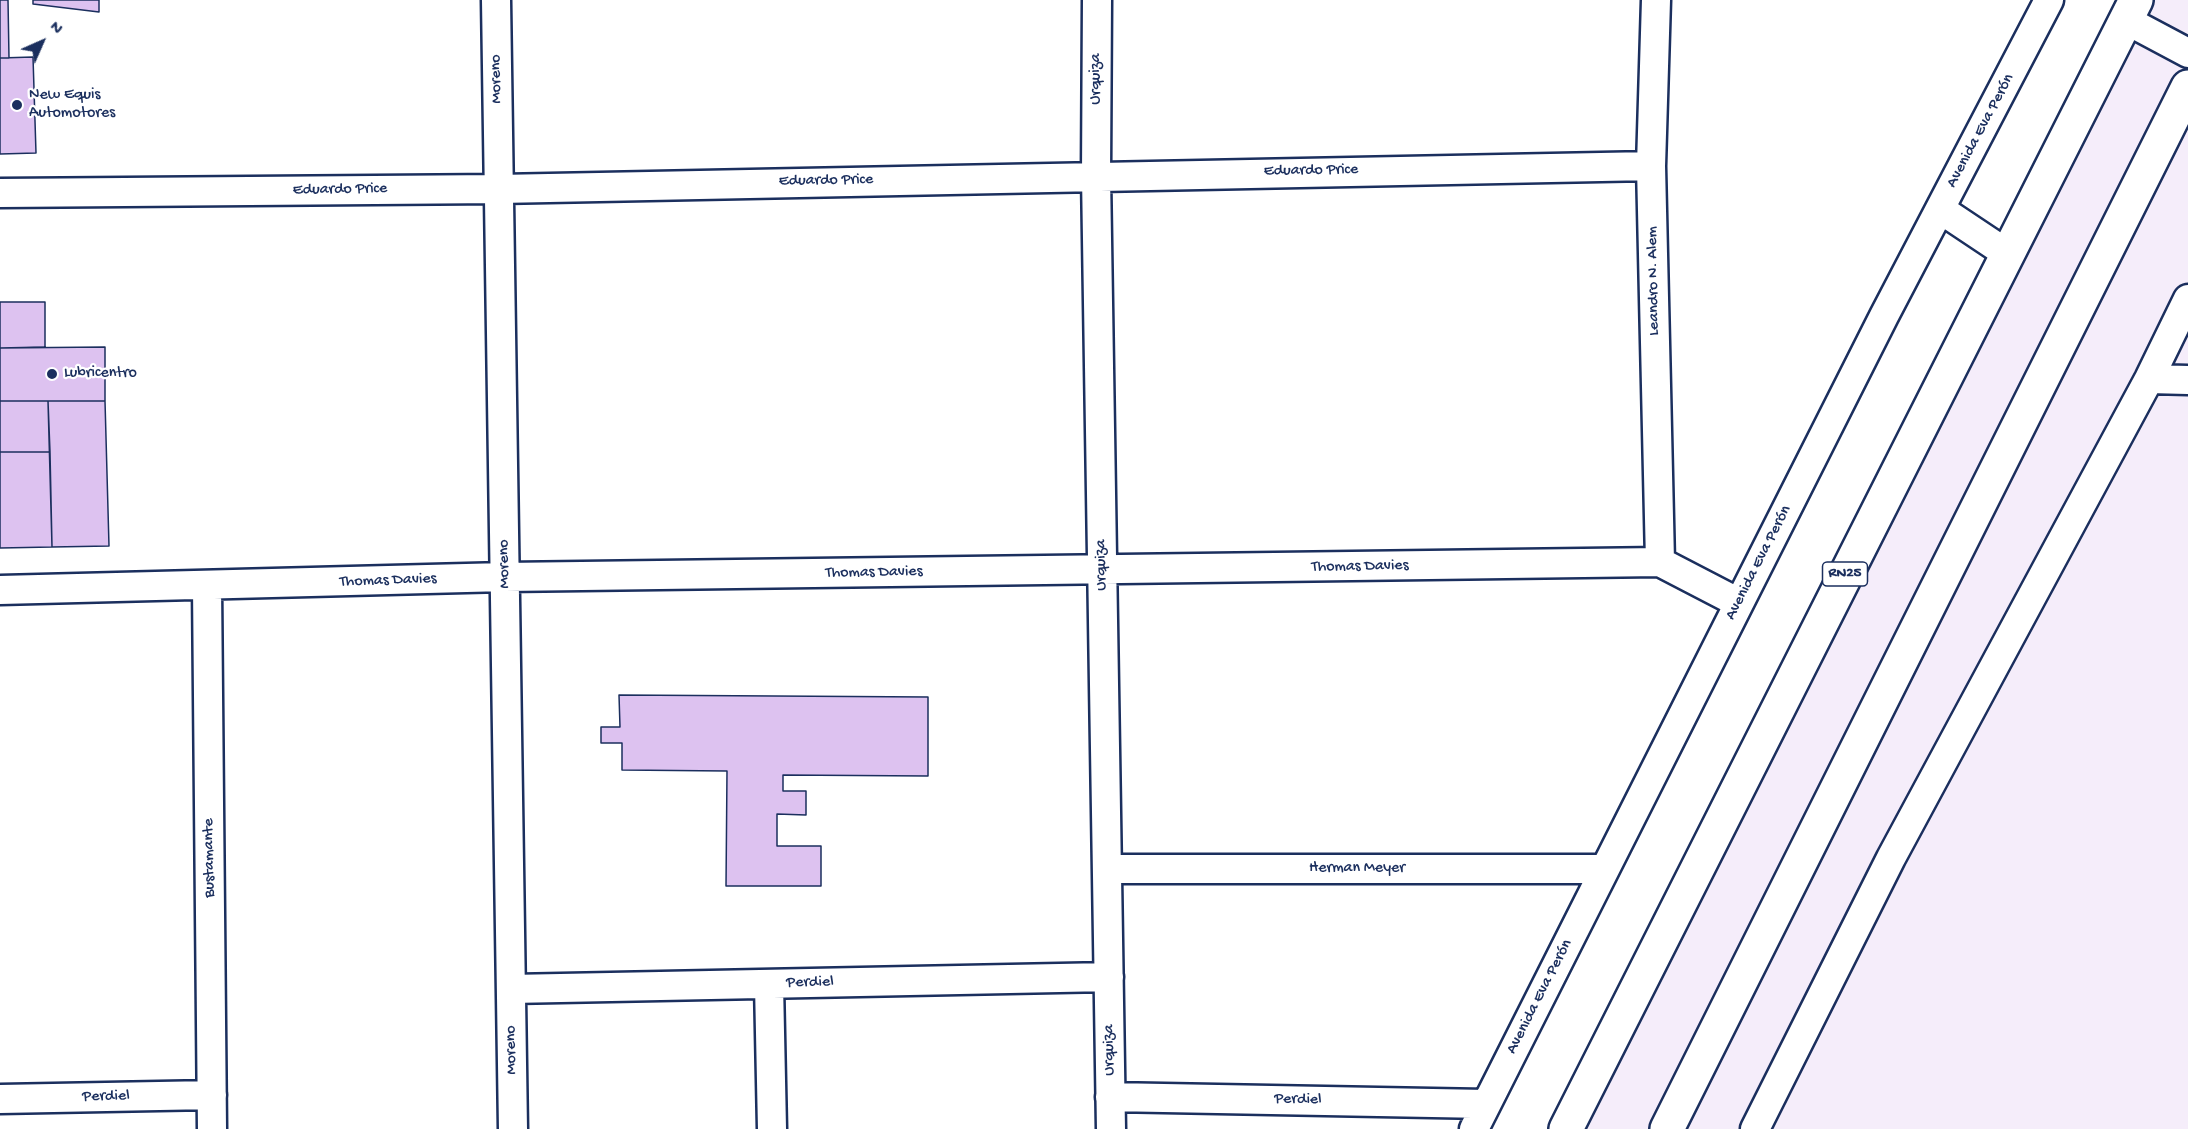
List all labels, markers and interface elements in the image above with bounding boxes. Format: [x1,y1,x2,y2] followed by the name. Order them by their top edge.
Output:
[12,12,72,72] north arrow
[45,18,65,39] text: N
[1087,53,1107,105] street label: Urquiza
[487,54,507,104] street label: Moreno
[1943,71,2019,191] street label: Avenida Eva Perón
[29,86,115,124] place label: New Equis Automotores
[10,98,24,112] marker: New Equis Automotores
[1264,161,1358,181] street label: Eduardo Price
[779,171,873,191] street label: Eduardo Price
[293,180,387,200] street label: Eduardo Price
[1643,226,1665,336] street label: Leandro N. Alem
[64,364,137,384] place label: Lubricentro
[45,367,59,381] marker: Lubricentro
[1722,502,1796,624] street label: Avenida Eva Perón
[495,539,515,589] street label: Moreno
[1092,539,1112,591] street label: Urquiza
[1311,557,1409,577] street label: Thomas Davies
[1822,562,1868,586] road number: RN25
[825,563,923,583] street label: Thomas Davies
[339,570,437,592] street label: Thomas Davies
[200,818,220,898] street label: Bustamante
[1309,859,1405,879] street label: Herman Meyer
[1503,936,1577,1058] street label: Avenida Eva Perón
[786,973,834,993] street label: Perdiel
[1100,1024,1120,1076] street label: Urquiza
[502,1025,522,1075] street label: Moreno
[82,1087,130,1107] street label: Perdiel
[1274,1090,1322,1110] street label: Perdiel

